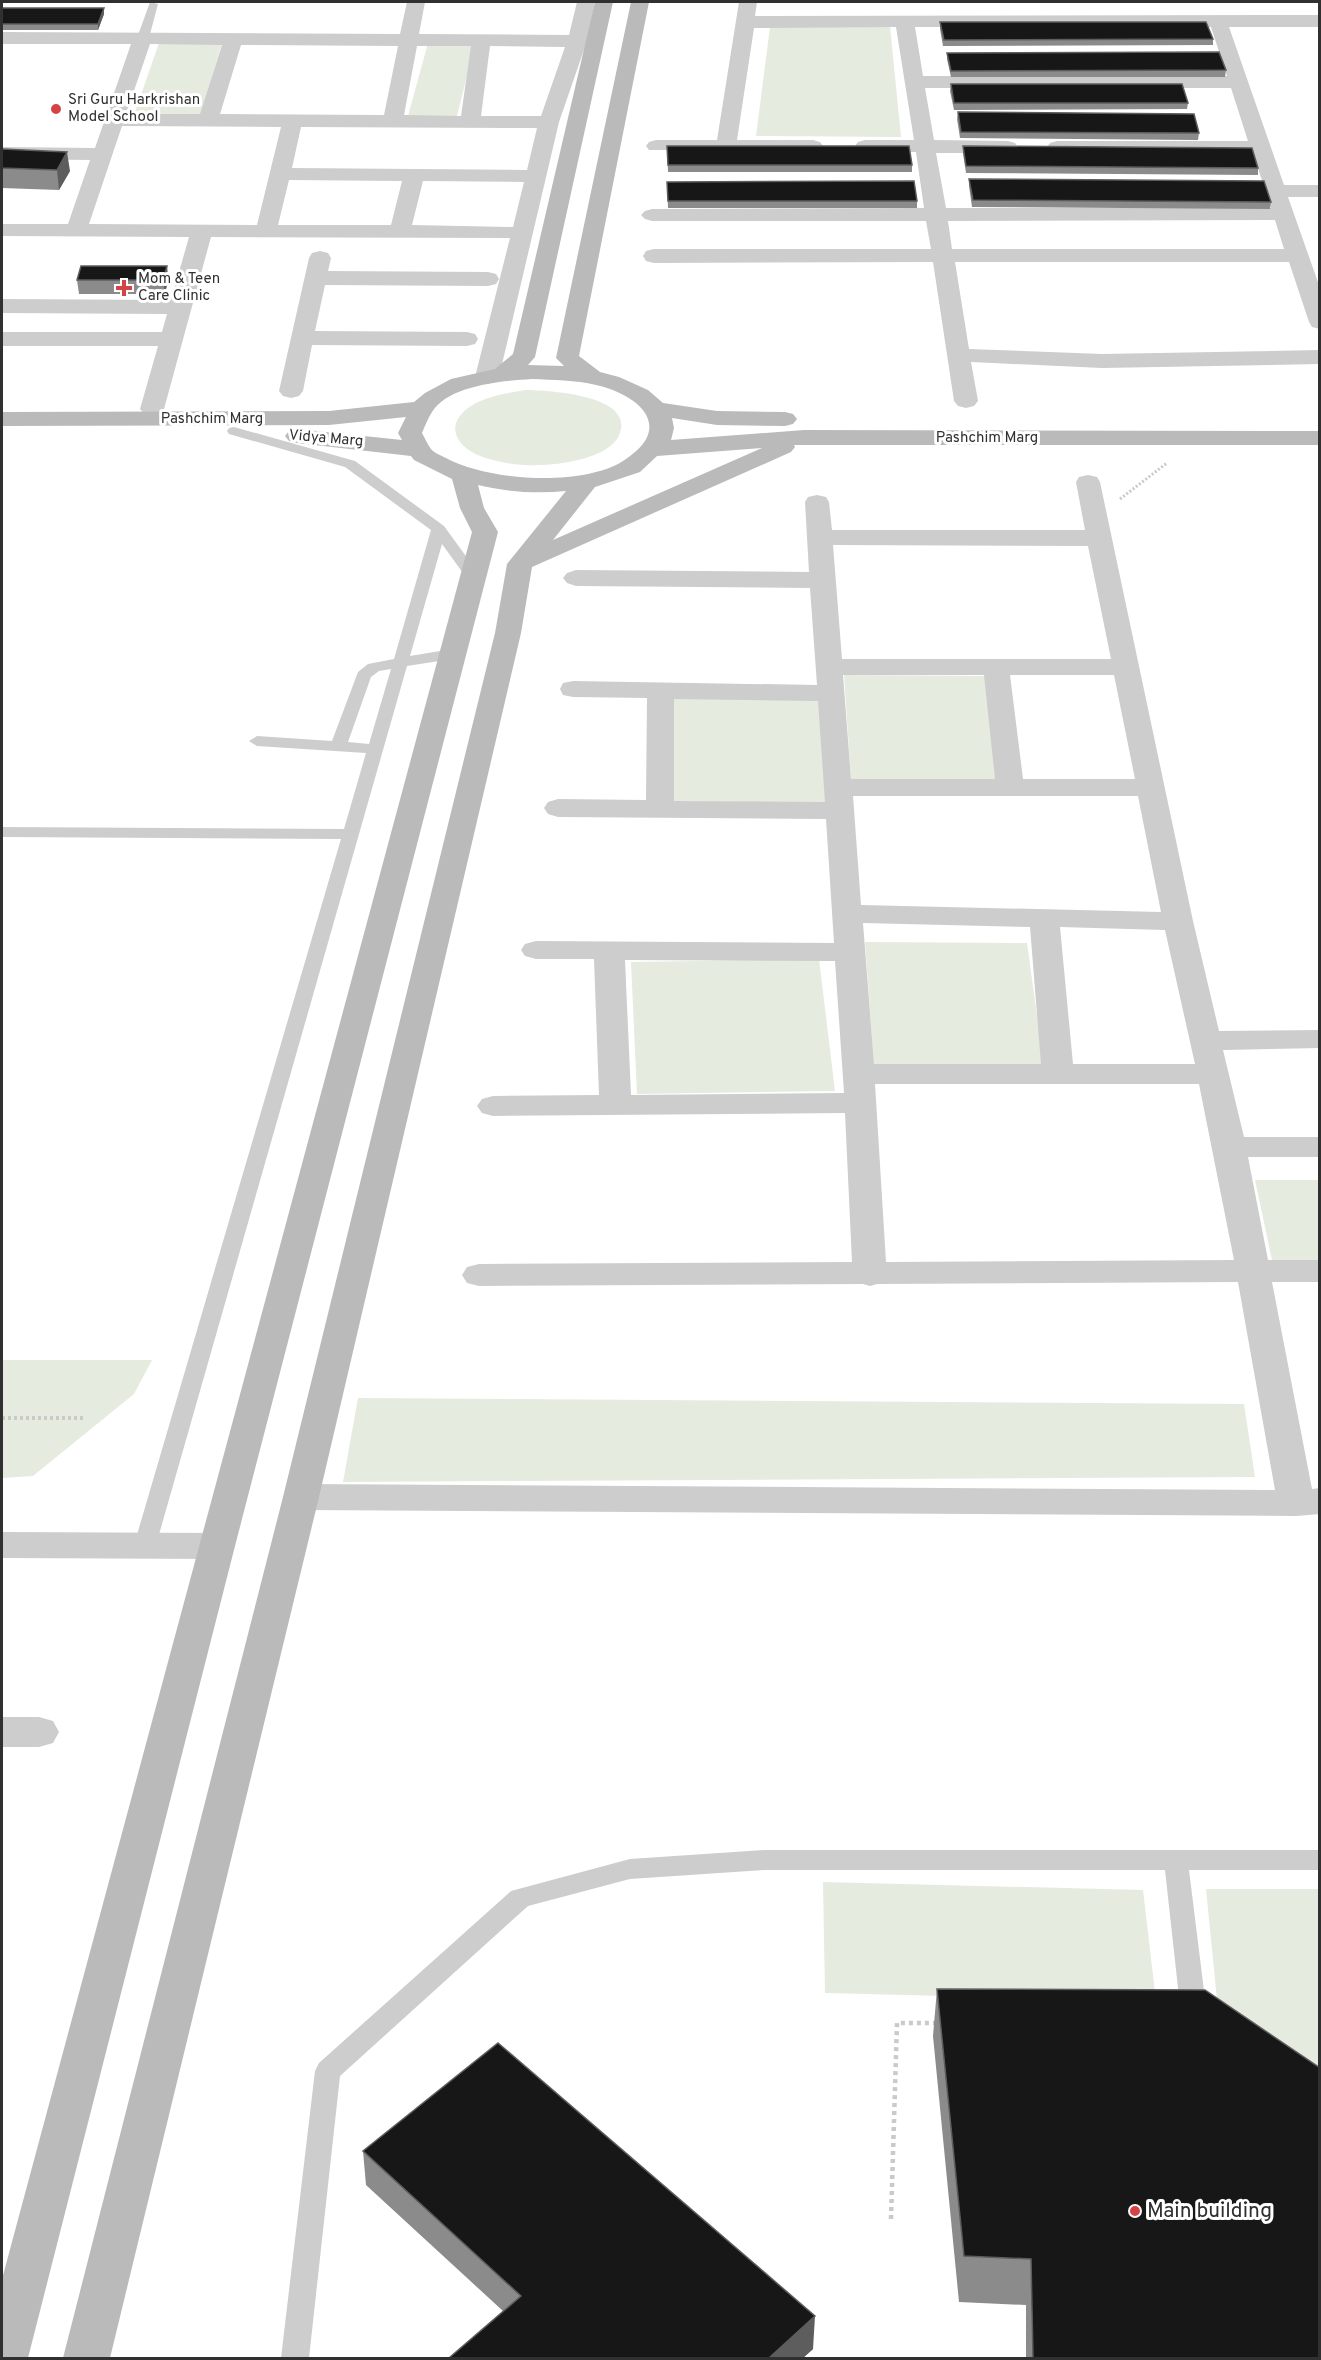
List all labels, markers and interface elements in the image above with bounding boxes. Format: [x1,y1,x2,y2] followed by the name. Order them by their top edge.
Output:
[68,91,200,127] place label: Sri Guru Harkrishan Model School
[49,102,63,116] marker: Sri Guru Harkrishan Model School
[138,270,220,306] place label: Mom & Teen Care Clinic
[115,279,133,297] marker: Mom & Teen Care Clinic
[161,410,263,429] street label: Pashchim Marg
[288,426,364,452] street label: Vidya Marg
[936,429,1038,448] street label: Pashchim Marg
[1147,2198,1272,2225] place label: Main building
[1128,2204,1142,2218] marker: Main building

